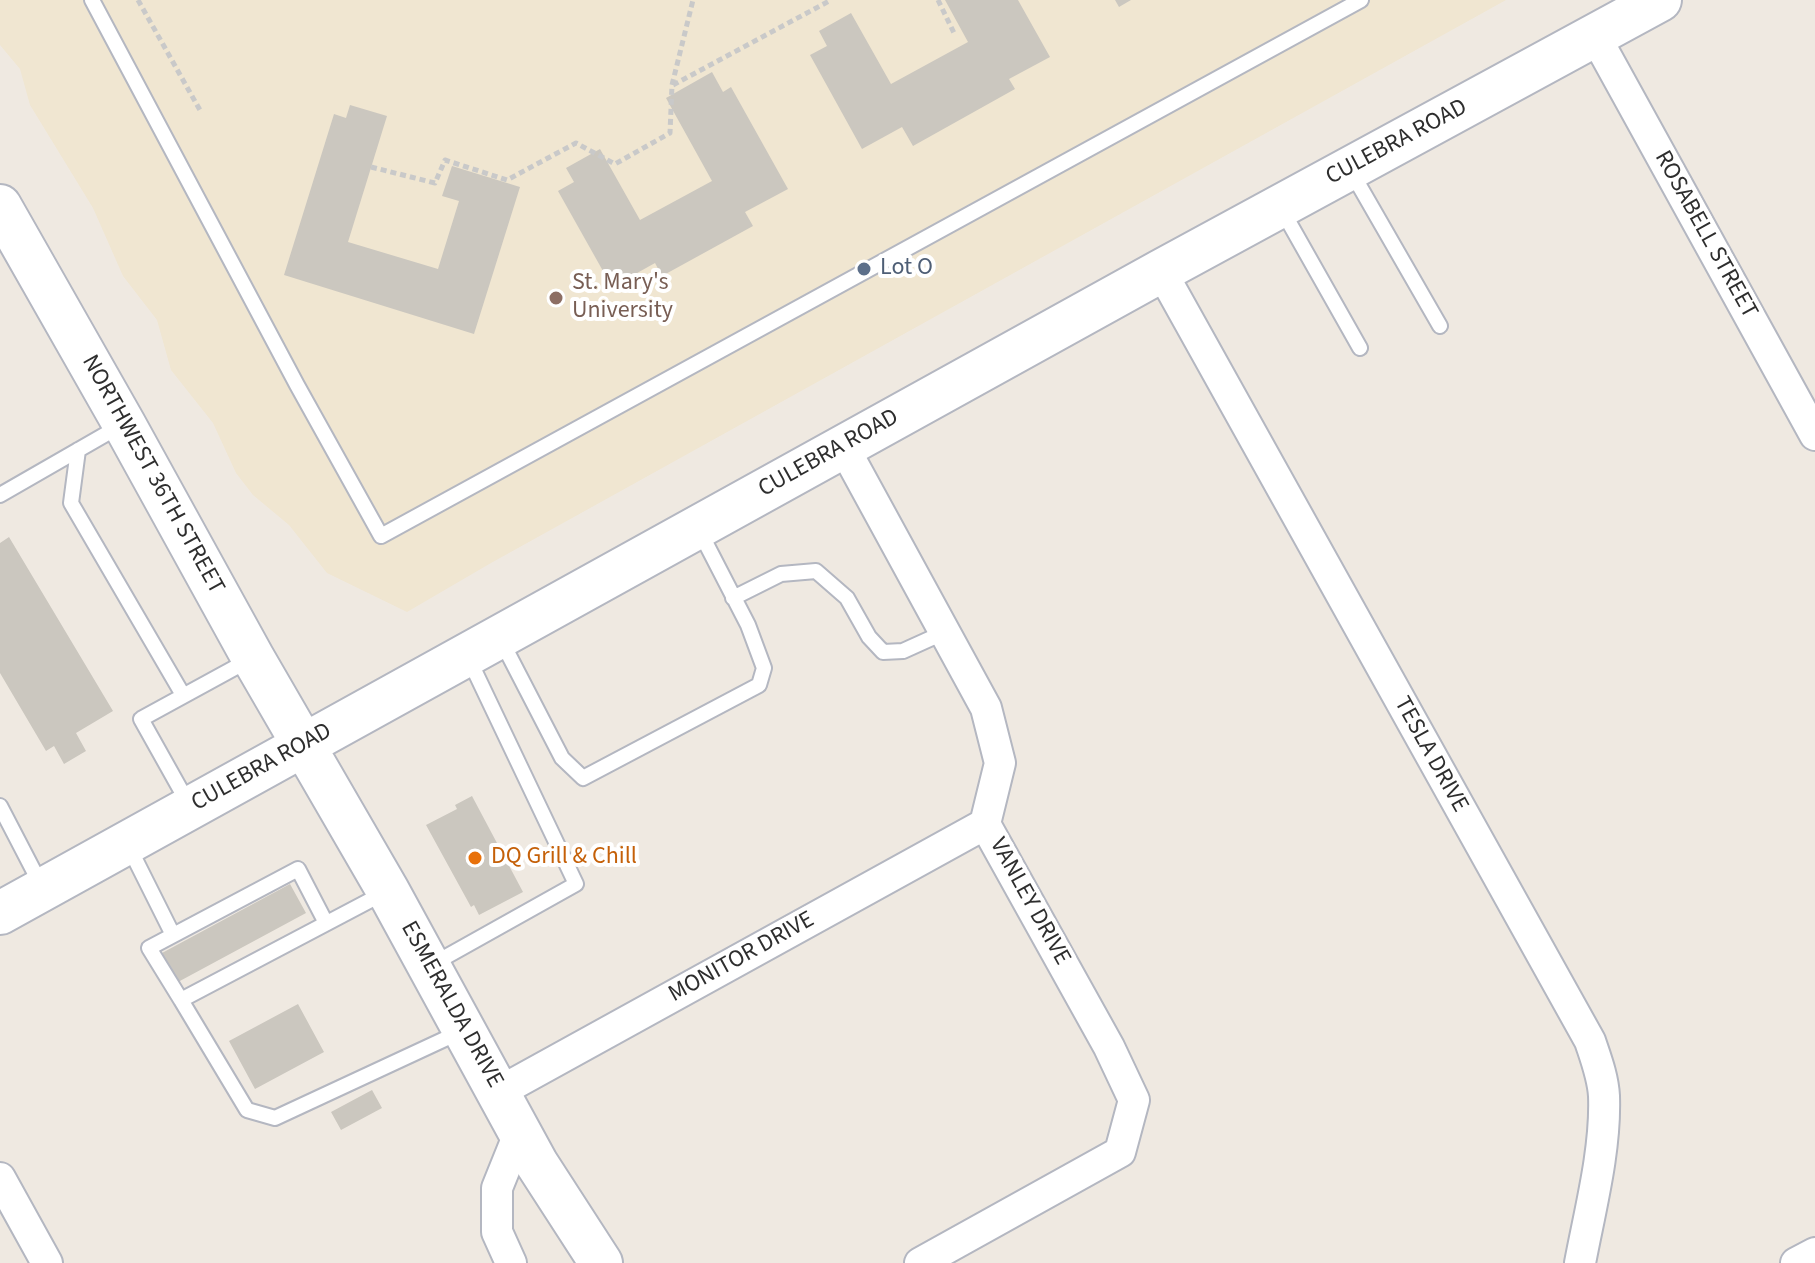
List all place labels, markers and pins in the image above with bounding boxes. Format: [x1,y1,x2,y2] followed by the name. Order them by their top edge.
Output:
[880,255,933,283] place label: Lot O
[855,260,873,278] marker: Lot O
[572,270,673,326] place label: St. Mary's University
[547,289,565,307] marker: St. Mary's University
[491,844,637,872] place label: DQ Grill & Chill
[466,849,484,867] marker: DQ Grill & Chill

